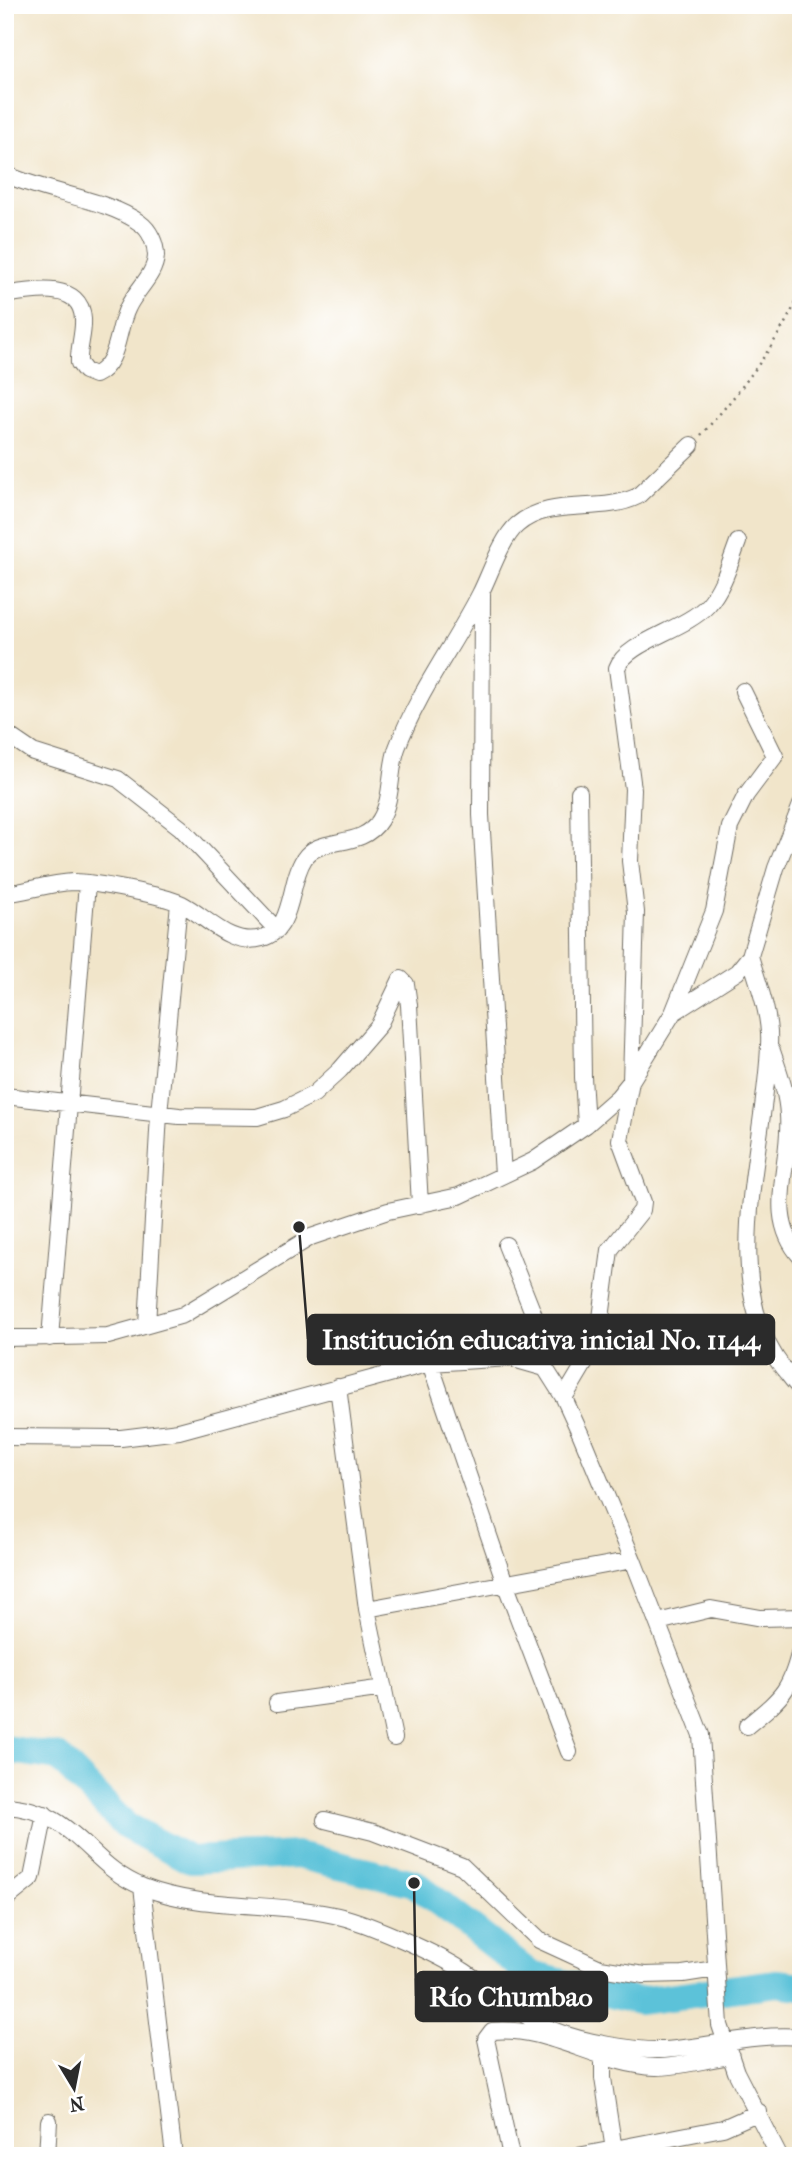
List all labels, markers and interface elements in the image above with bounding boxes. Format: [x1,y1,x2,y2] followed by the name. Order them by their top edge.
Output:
[308,1315,774,1364] callout: Institución educativa inicial No. 1144
[322,1323,761,1357] text: Institución educativa inicial No. 1144
[416,1972,607,2021] callout: Río Chumbao
[429,1980,593,2013] text: Río Chumbao
[38,2052,108,2122] north arrow
[67,2092,86,2116] text: N

